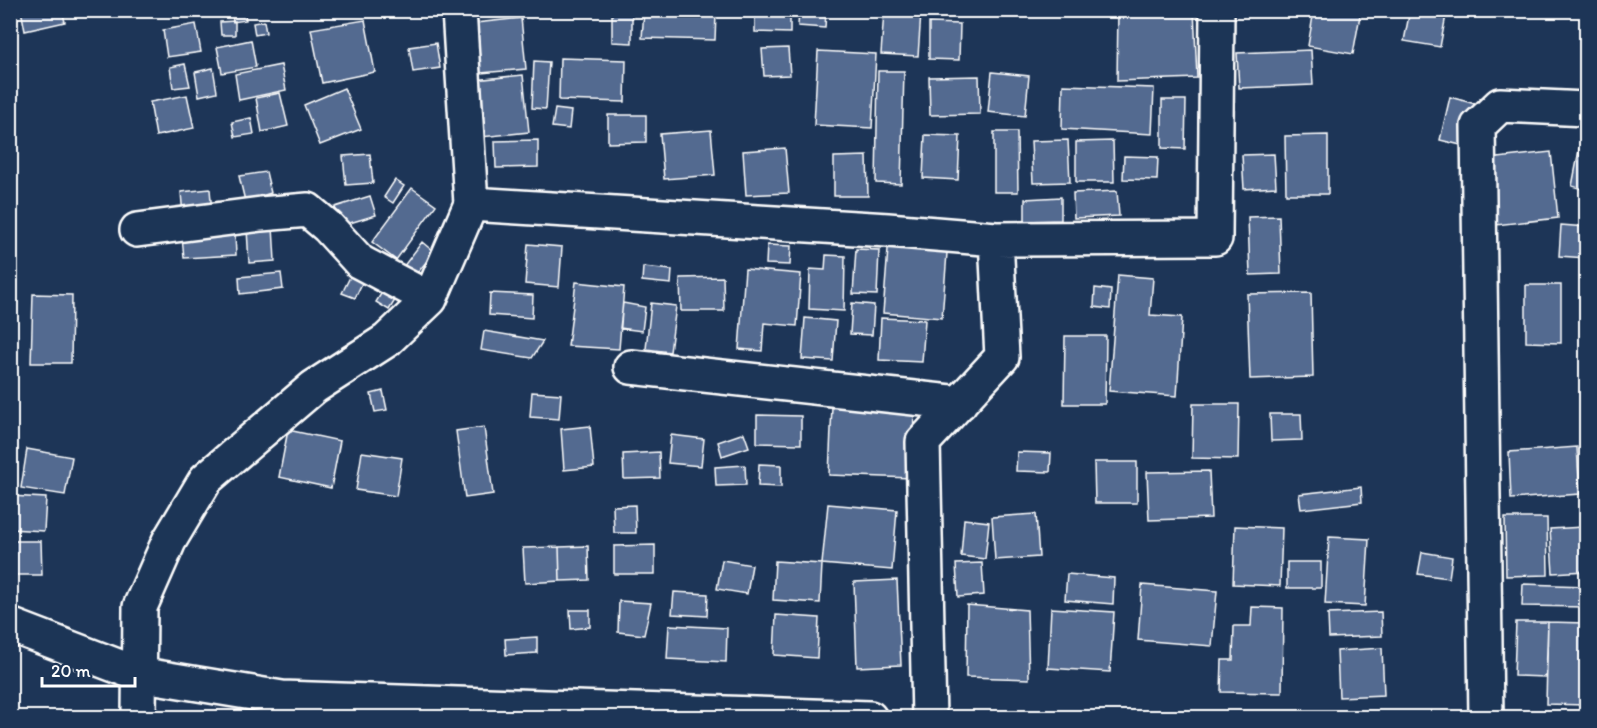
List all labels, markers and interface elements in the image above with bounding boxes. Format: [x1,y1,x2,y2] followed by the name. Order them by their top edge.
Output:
[42,650,135,688] scale bar
[51,660,91,682] text: 20 m

